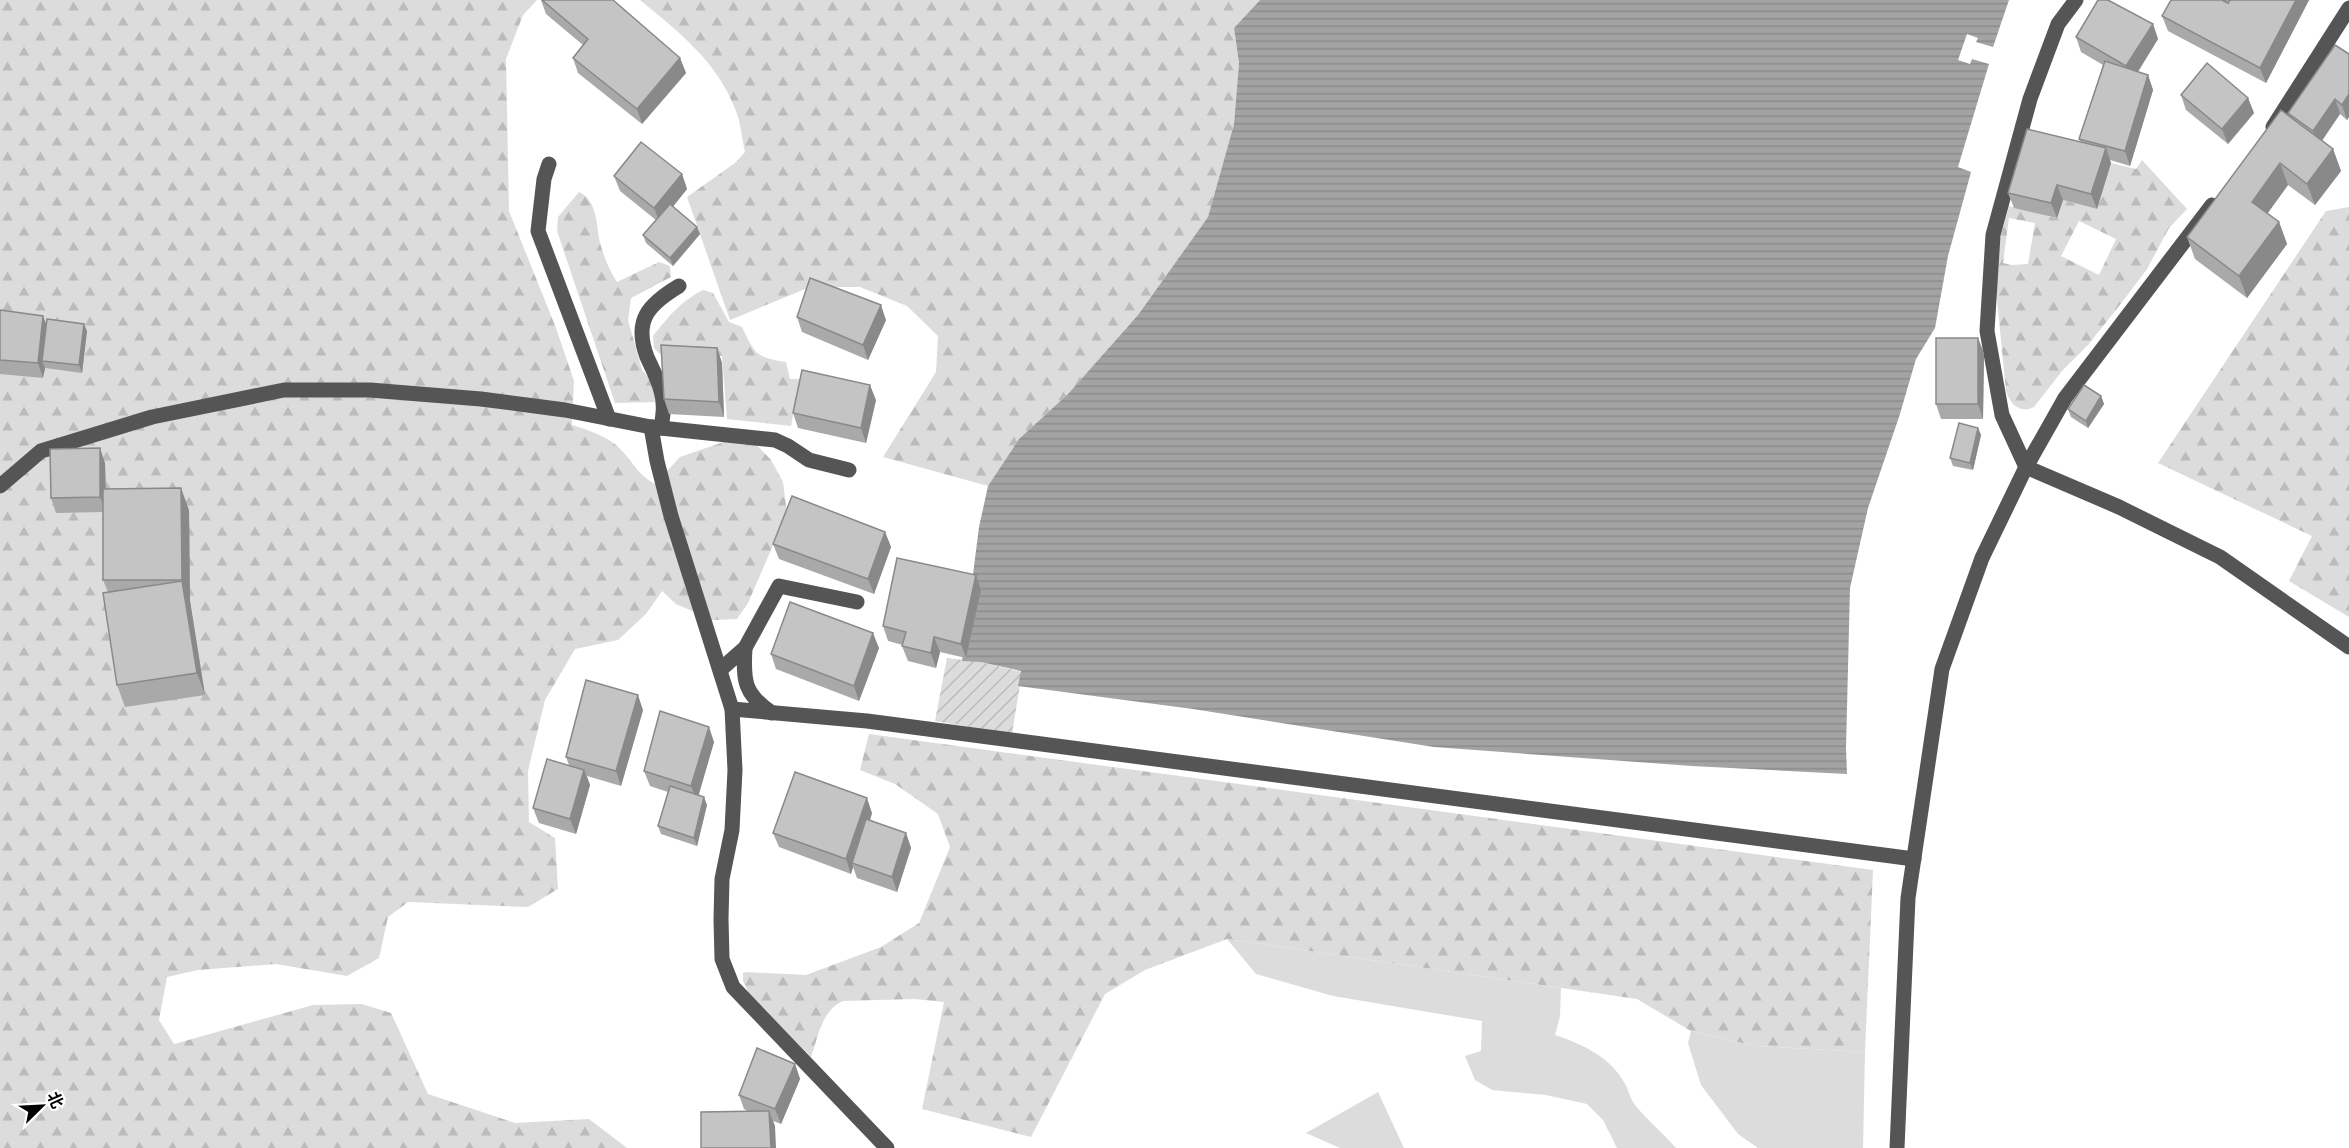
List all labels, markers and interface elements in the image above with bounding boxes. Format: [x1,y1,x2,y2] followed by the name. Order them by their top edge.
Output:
[12,1076,72,1136] north arrow
[44,1089,67,1111] text: 北

